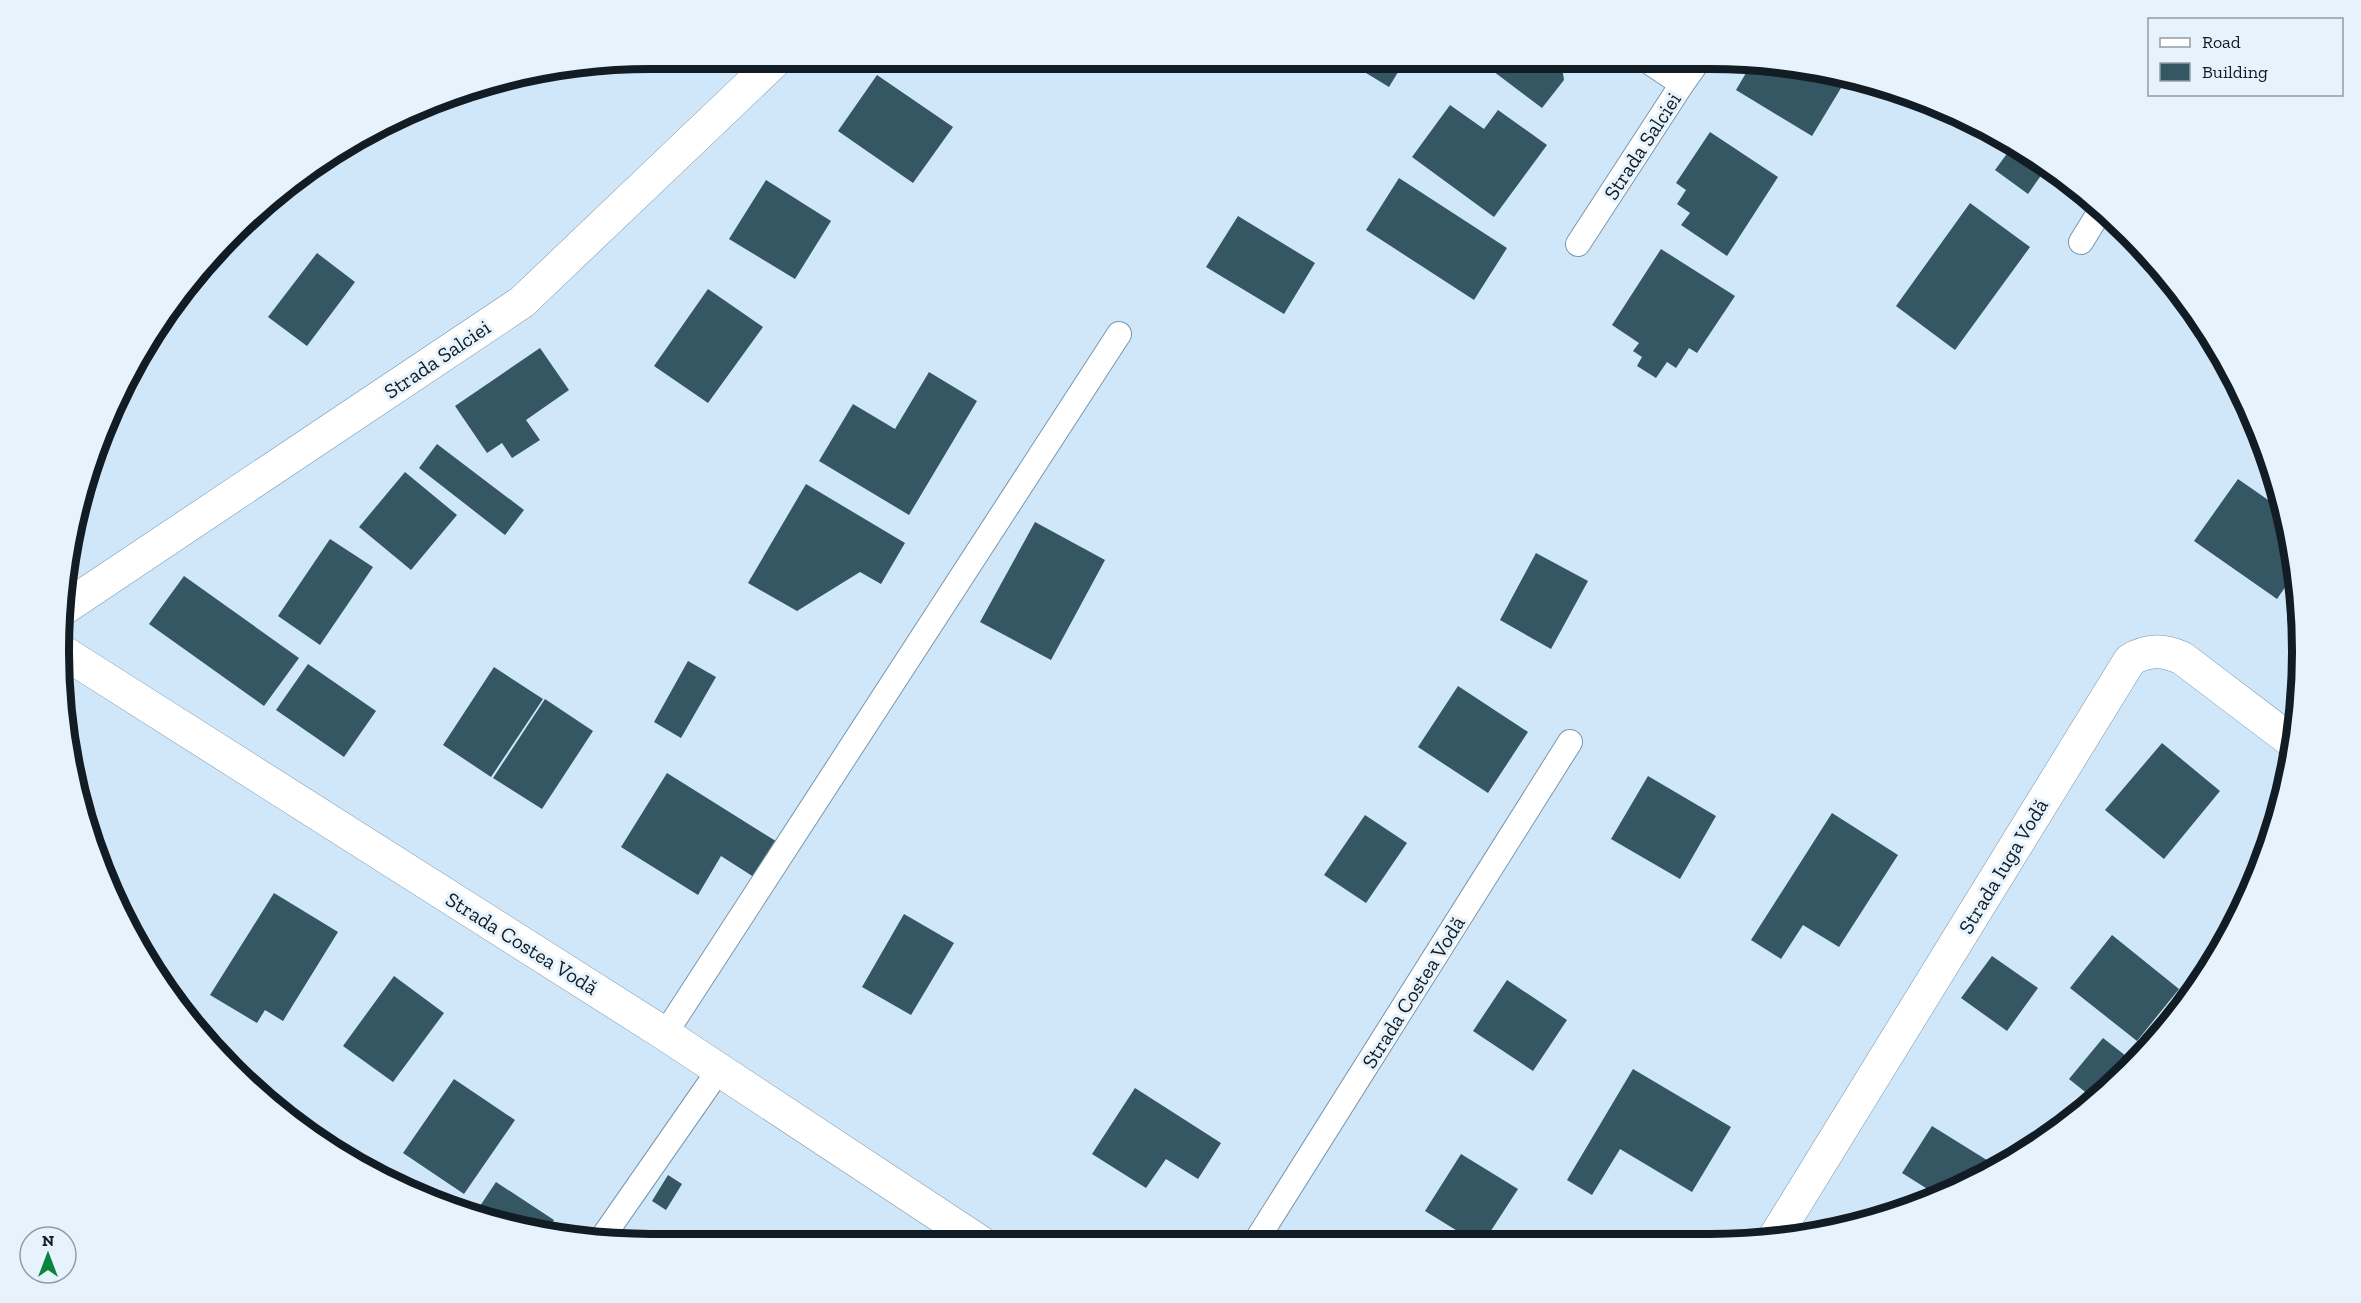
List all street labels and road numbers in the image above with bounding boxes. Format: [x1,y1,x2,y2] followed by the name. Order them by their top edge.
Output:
[1598,88,1686,204] street label: Strada Salciei
[379,314,495,404] street label: Strada Salciei
[1953,794,2053,938] street label: Strada Iuga Vodă
[441,886,603,1000] street label: Strada Costea Vodă
[1356,911,1470,1073] street label: Strada Costea Vodă

